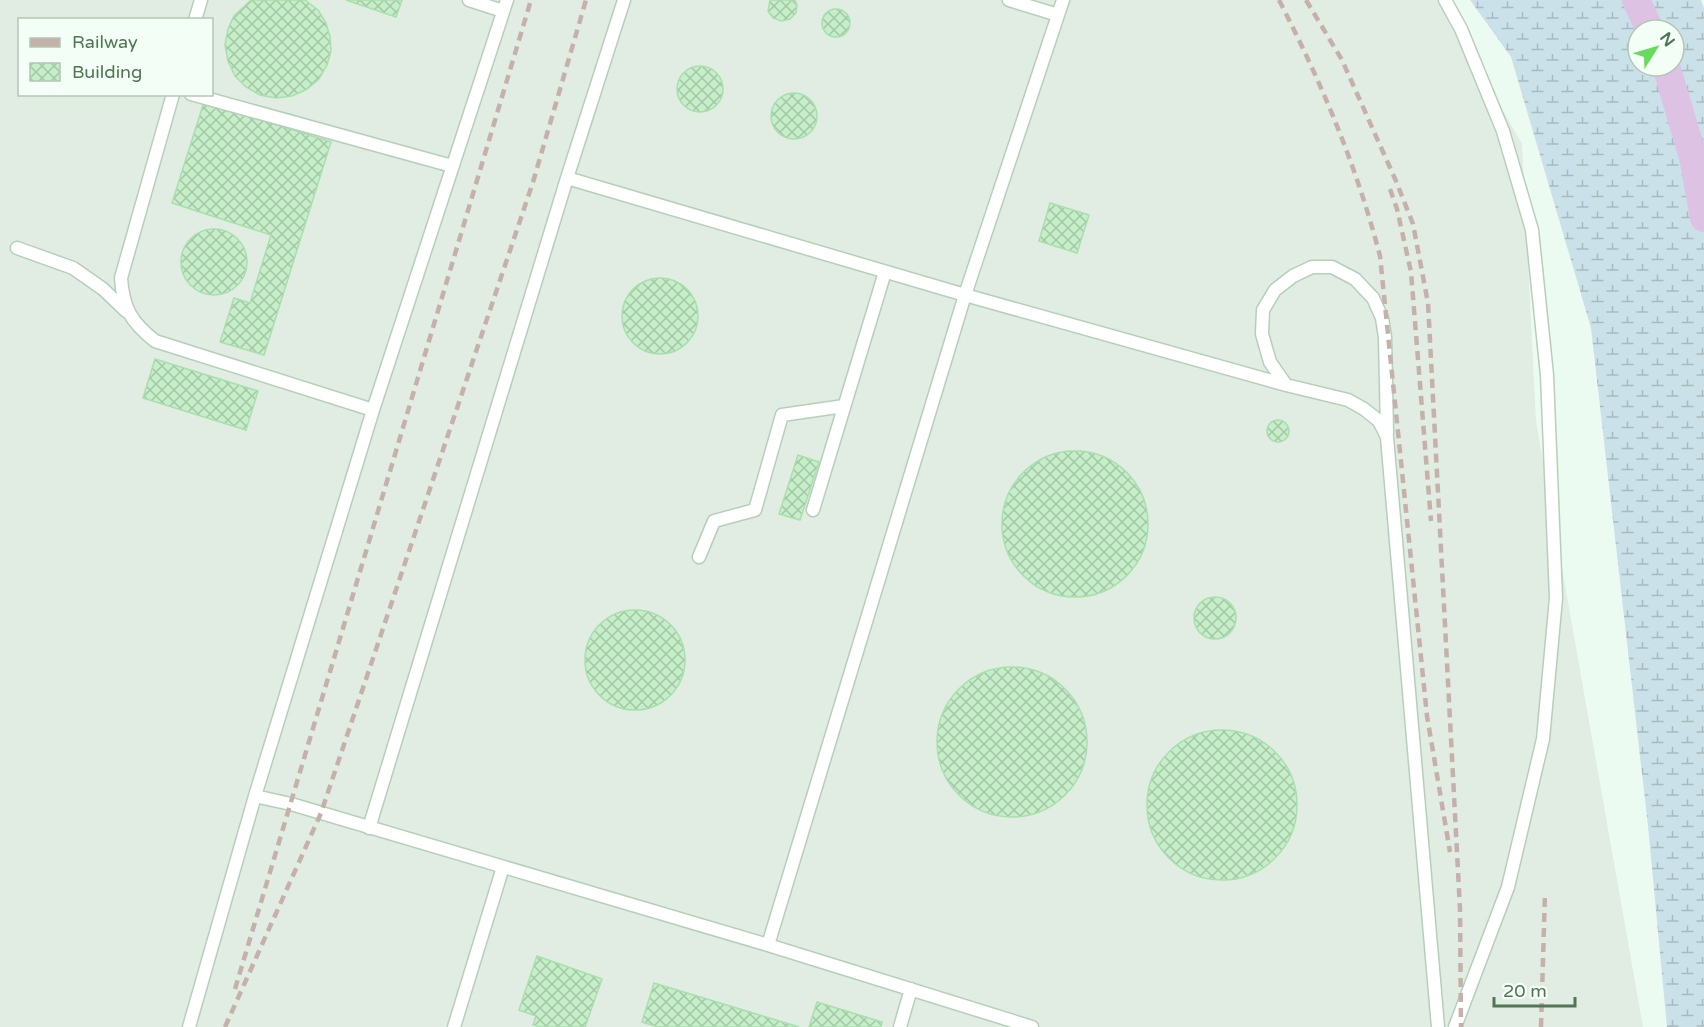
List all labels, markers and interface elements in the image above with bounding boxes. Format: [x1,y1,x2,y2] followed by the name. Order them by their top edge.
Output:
[18,18,213,96] legend
[1626,18,1686,78] north arrow
[1655,28,1679,51] text: N
[72,31,138,53] text: Railway
[72,61,142,83] text: Building
[1494,970,1575,1008] scale bar
[1503,980,1547,1002] text: 20 m

